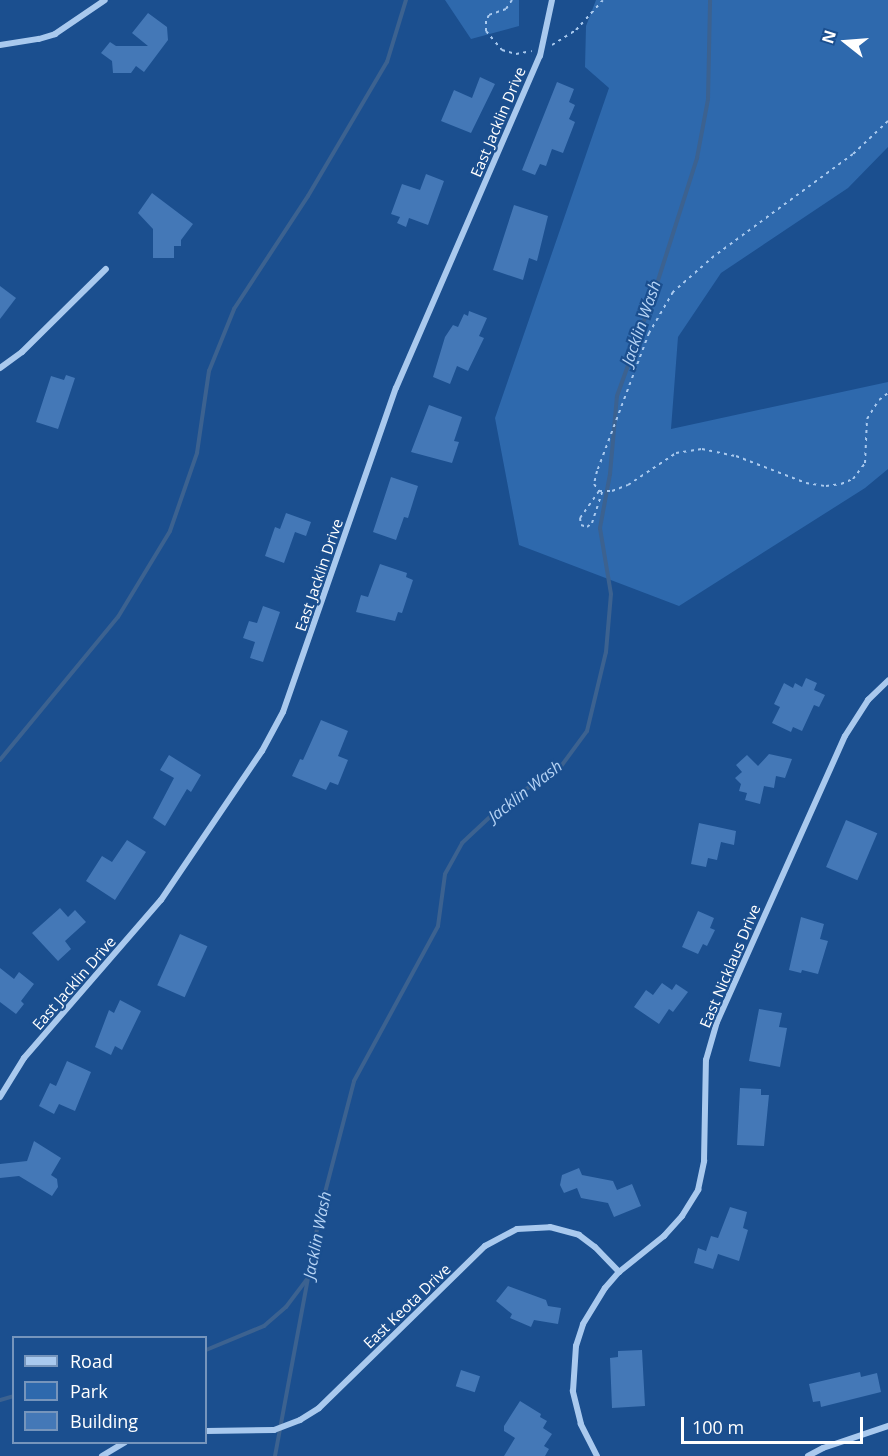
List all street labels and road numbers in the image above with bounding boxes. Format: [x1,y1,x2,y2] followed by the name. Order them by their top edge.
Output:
[467,64,529,180] street label: East Jacklin Drive
[291,516,347,634] street label: East Jacklin Drive
[696,902,764,1030] street label: East Nicklaus Drive
[29,933,119,1033] street label: East Jacklin Drive
[360,1260,454,1352] street label: East Keota Drive

